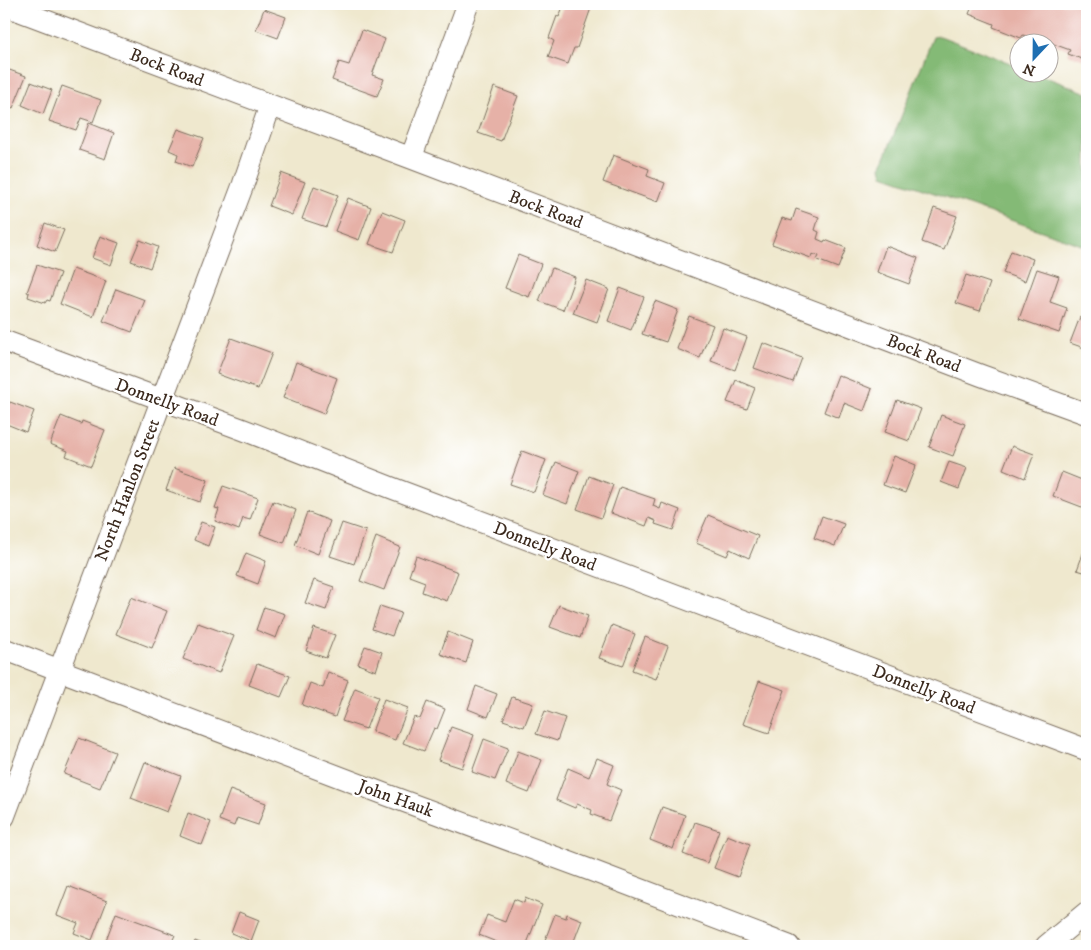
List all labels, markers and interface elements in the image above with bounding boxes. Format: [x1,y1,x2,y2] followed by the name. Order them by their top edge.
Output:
[1008,32,1058,82] north arrow
[126,44,207,92] street label: Bock Road
[1020,58,1038,80] text: N
[505,186,586,234] street label: Bock Road
[883,330,964,378] street label: Bock Road
[112,374,221,432] street label: Donnelly Road
[91,416,165,565] street label: North Hanlon Street
[490,517,599,577] street label: Donnelly Road
[869,660,978,720] street label: Donnelly Road
[353,774,436,823] street label: John Hauk

